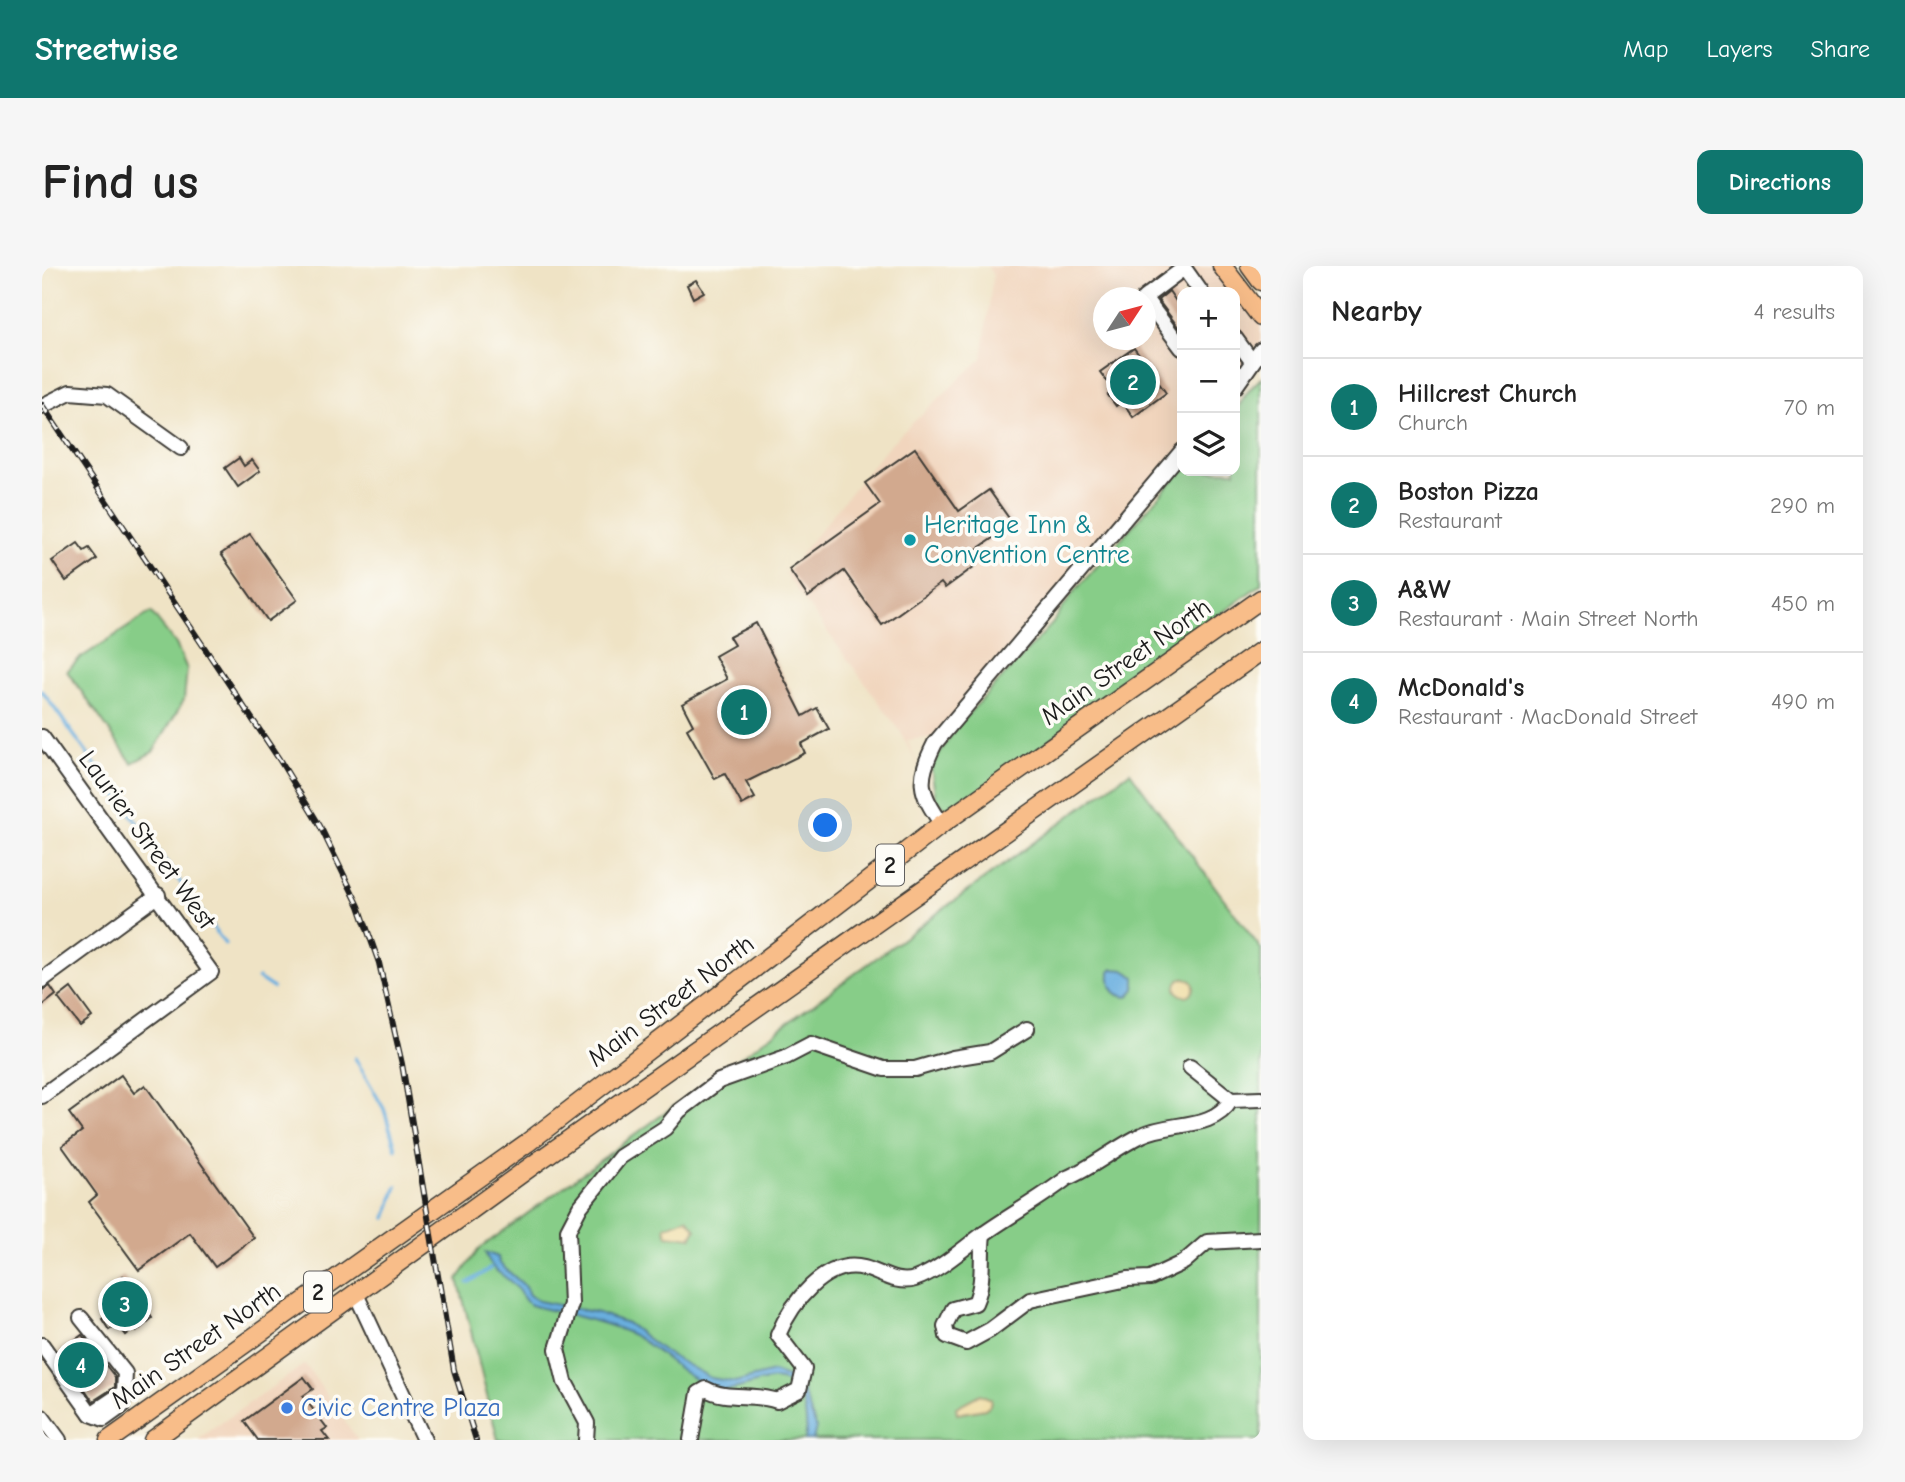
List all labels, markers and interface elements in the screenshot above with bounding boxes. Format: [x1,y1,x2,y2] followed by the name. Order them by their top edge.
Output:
[35,30,178,68] text: Streetwise
[1623,35,1669,63] text: Map
[1707,35,1772,63] text: Layers
[1810,35,1870,63] text: Share
[1697,150,1863,214] button: Directions
[42,154,198,210] text: Find us
[1093,287,1156,350] north arrow
[1177,287,1240,476] map controls
[1177,287,1240,350] button: +
[1331,294,1422,329] text: Nearby
[1753,298,1835,325] text: 4 results
[1177,350,1240,413] button: −
[1110,356,1156,408] pin: 2
[1398,379,1577,409] text: Hillcrest Church
[1349,394,1359,421] text: 1
[1783,394,1835,421] text: 70 m
[1398,409,1468,436] text: Church
[1177,413,1240,476] button: layers
[1398,477,1539,507] text: Boston Pizza
[1348,492,1360,519] text: 2
[1770,492,1835,519] text: 290 m
[1398,507,1502,534] text: Restaurant
[924,510,1130,570] place label: Heritage Inn & Convention Centre
[902,532,918,548] marker: Heritage Inn & Convention Centre
[1398,575,1451,605] text: A&W
[1348,590,1360,617] text: 3
[1771,590,1835,617] text: 450 m
[1035,592,1217,732] street label: Main Street North
[1398,605,1699,632] text: Restaurant · Main Street North
[1398,673,1524,703] text: McDonald's
[721,686,767,738] pin: 1
[1349,688,1359,715] text: 4
[1771,688,1835,715] text: 490 m
[1398,703,1697,730] text: Restaurant · MacDonald Street
[72,745,223,936] street label: Laurier Street West
[808,808,842,842] your location
[876,844,904,886] road number: 2
[582,929,760,1073] street label: Main Street North
[304,1272,332,1312] road number: 2
[105,1276,287,1416] street label: Main Street North
[102,1278,148,1330] pin: 3
[58,1339,104,1391] pin: 4
[301,1393,501,1423] place label: Civic Centre Plaza
[279,1400,295,1416] marker: Civic Centre Plaza

